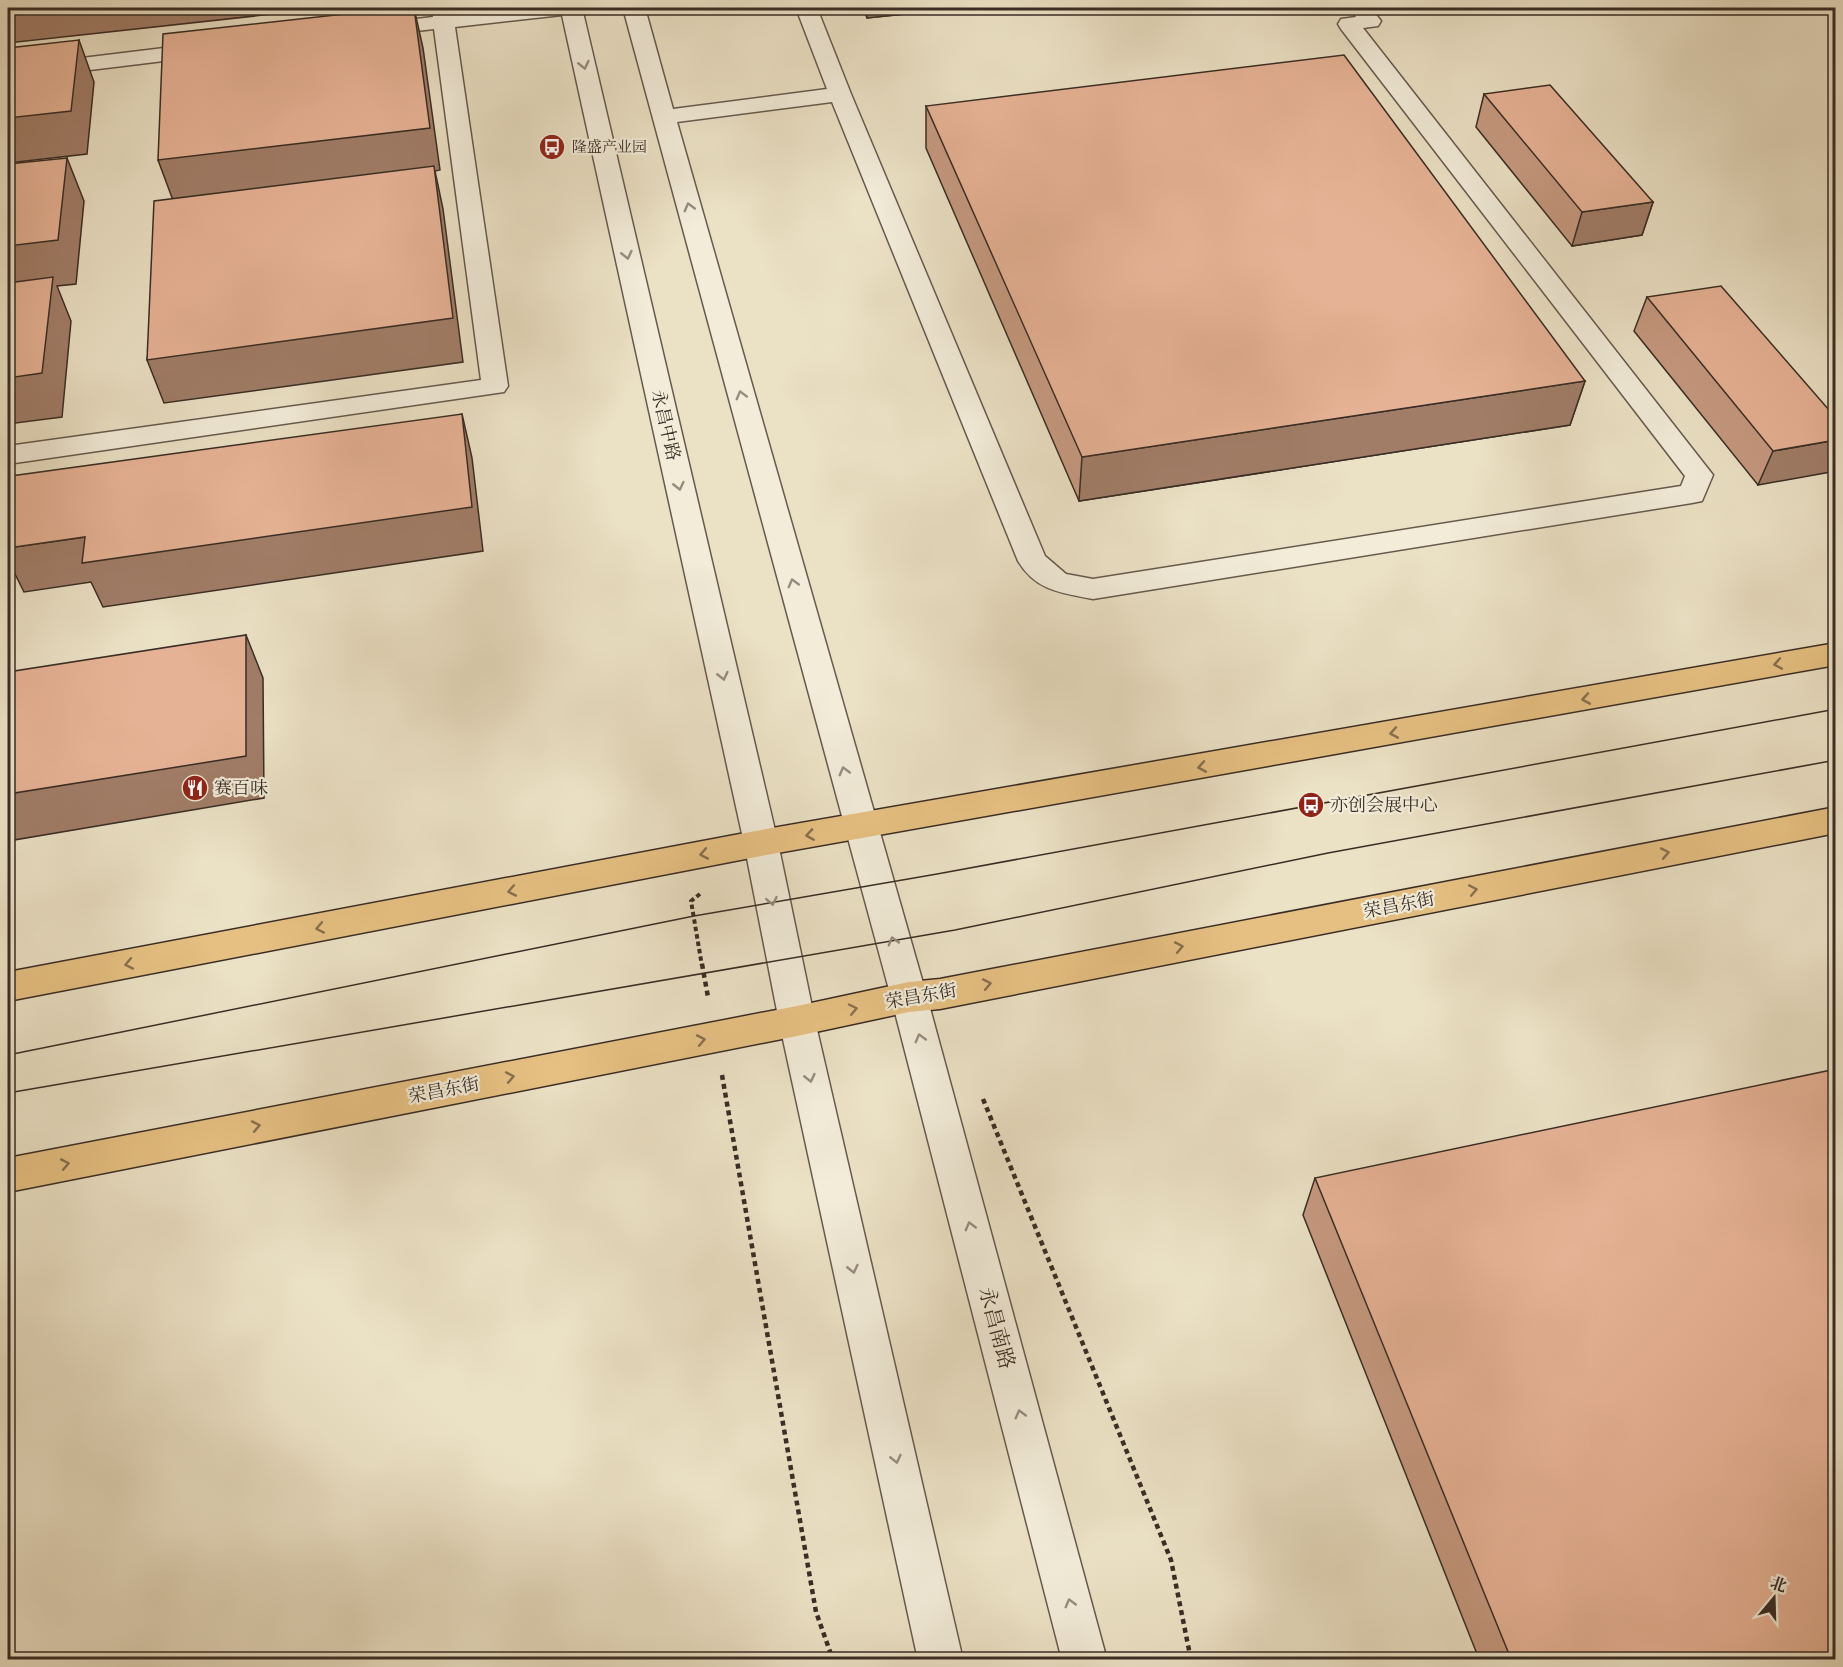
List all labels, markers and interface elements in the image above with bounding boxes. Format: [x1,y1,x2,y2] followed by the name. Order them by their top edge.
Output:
[576,59,589,69] one-way arrow
[537,132,567,162] bus stop icon: 隆盛产业园
[572,137,647,157] place label: 隆盛产业园
[684,202,696,213] one-way arrow
[619,249,632,259] one-way arrow
[646,387,686,463] street label: 永昌中路
[735,390,748,400] one-way arrow
[672,481,685,491] one-way arrow
[787,578,800,588] one-way arrow
[1773,658,1783,670] one-way arrow
[715,671,728,681] one-way arrow
[1581,692,1591,704] one-way arrow
[1389,726,1399,739] one-way arrow
[1197,760,1207,773] one-way arrow
[839,766,852,776] one-way arrow
[180,773,210,803] restaurant icon: 赛百味
[214,776,268,800] place label: 赛百味
[1296,790,1326,820] bus stop icon: 亦创会展中心
[1330,793,1438,817] place label: 亦创会展中心
[806,829,815,841] one-way arrow
[699,847,709,860] one-way arrow
[1659,847,1669,860] one-way arrow
[507,884,517,897] one-way arrow
[1468,884,1478,897] one-way arrow
[1361,886,1437,924] street label: 荣昌东街
[765,895,778,905] one-way arrow
[316,921,326,934] one-way arrow
[888,936,900,947] one-way arrow
[1173,941,1183,954] one-way arrow
[124,957,134,970] one-way arrow
[883,978,959,1014] street label: 荣昌东街
[982,978,992,991] one-way arrow
[848,1003,858,1016] one-way arrow
[914,1033,927,1043] one-way arrow
[696,1034,706,1047] one-way arrow
[406,1071,482,1109] street label: 荣昌东街
[504,1071,514,1084] one-way arrow
[803,1073,816,1083] one-way arrow
[251,1120,261,1133] one-way arrow
[60,1158,70,1171] one-way arrow
[964,1221,977,1231] one-way arrow
[846,1263,859,1273] one-way arrow
[973,1284,1021,1372] street label: 永昌南路
[1014,1410,1027,1420] one-way arrow
[888,1454,901,1464] one-way arrow
[1744,1568,1804,1628] north arrow
[1767,1572,1790,1598] text: 北
[1064,1598,1077,1608] one-way arrow

